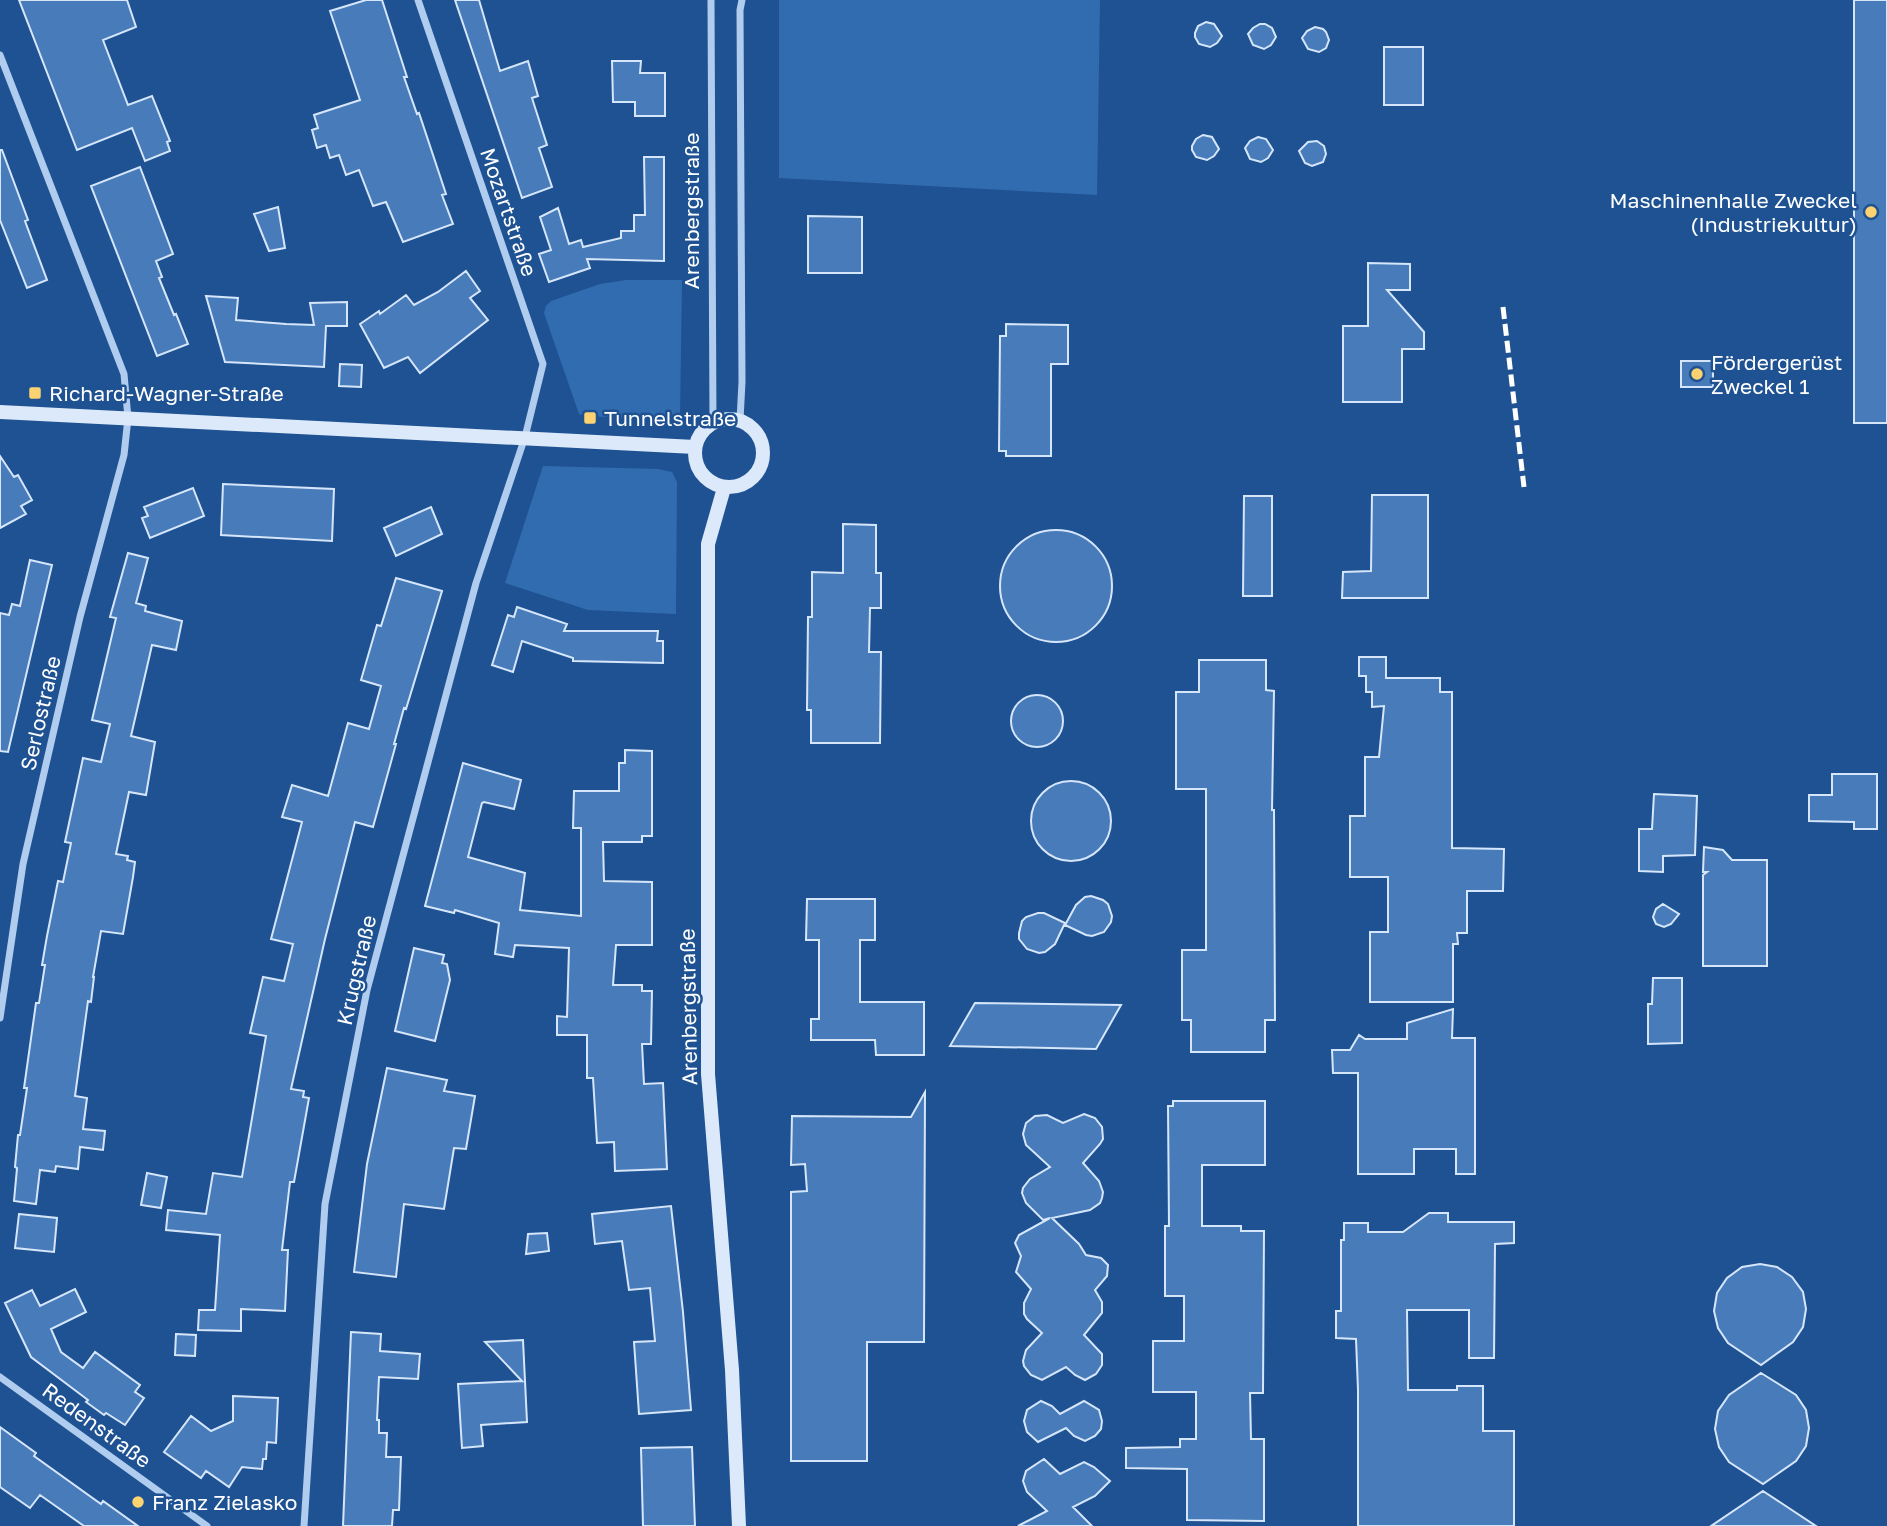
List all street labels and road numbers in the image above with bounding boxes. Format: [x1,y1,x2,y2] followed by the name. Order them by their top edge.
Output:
[678,133,704,289] street label: Arenbergstraße
[475,144,543,280] street label: Mozartstraße
[14,653,66,773] street label: Serlostraße
[331,912,381,1028] street label: Krugstraße
[674,928,702,1086] street label: Arenbergstraße
[38,1377,156,1473] street label: Redenstraße

